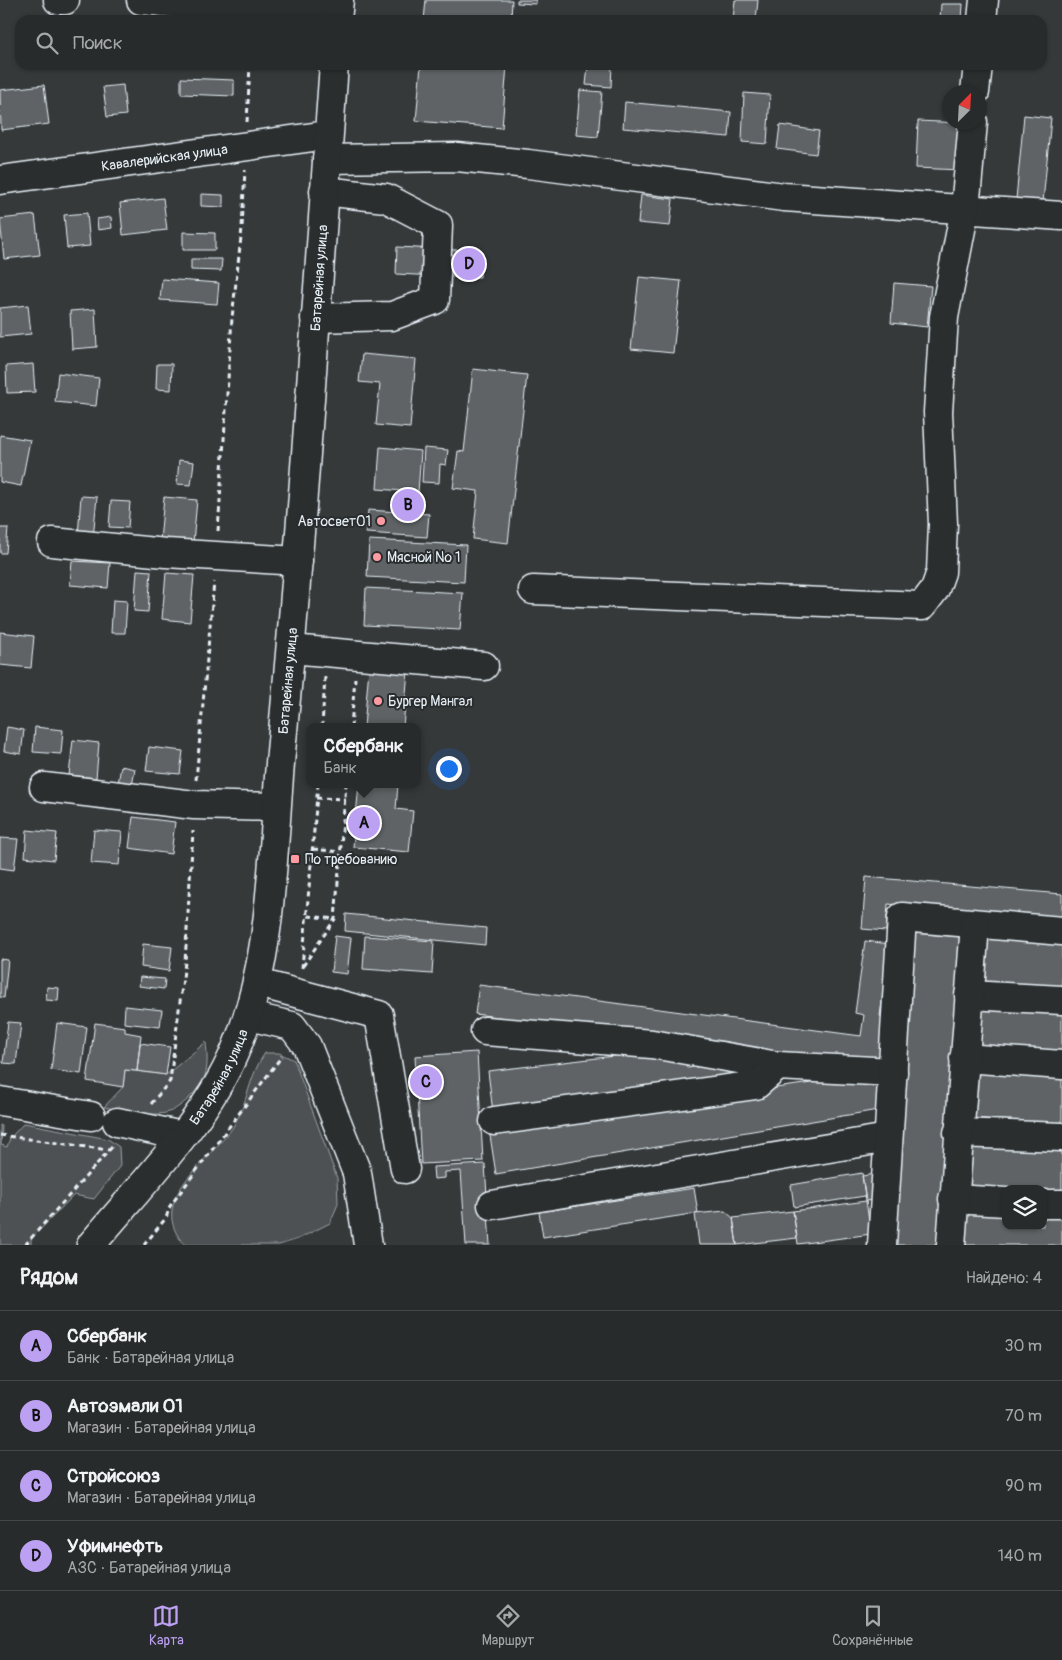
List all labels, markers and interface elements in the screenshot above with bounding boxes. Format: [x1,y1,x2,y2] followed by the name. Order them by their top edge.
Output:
[15,15,1047,70] search box
[33,29,61,57] icon: search
[73,31,123,55] text: Поиск
[942,85,987,130] north arrow
[100,141,229,175] street label: Кавалерийская улица
[307,224,331,332] street label: Батарейная улица
[453,245,485,283] pin: D
[392,486,424,524] pin: B
[298,513,371,530] place label: Автосвет01
[375,515,387,527] marker: Автосвет01
[387,549,461,566] place label: Мясной № 1
[371,551,383,563] marker: Мясной № 1
[275,627,301,735] street label: Батарейная улица
[388,693,473,710] place label: Бургер Мангал
[372,695,384,707] marker: Бургер Мангал
[306,723,421,788] popup
[324,734,404,758] text: Сбербанк
[436,756,462,782] your location
[324,758,357,778] text: Банк
[348,804,380,842] pin: A
[305,851,398,868] place label: По требованию
[289,853,301,865] marker: По требованию
[186,1027,252,1128] street label: Батарейная улица
[410,1063,442,1101] pin: C
[1002,1185,1047,1230] map controls
[1002,1185,1047,1230] button: layers
[20,1264,78,1291] text: Рядом
[966,1268,1042,1288] text: Найдено: 4
[67,1324,147,1348] text: Сбербанк
[31,1336,41,1356] text: A
[1004,1336,1042,1356] text: 30 m
[67,1348,234,1368] text: Банк · Батарейная улица
[67,1394,183,1418] text: Автоэмали 01
[31,1406,41,1426] text: B
[1005,1406,1042,1426] text: 70 m
[67,1418,256,1438] text: Магазин · Батарейная улица
[67,1464,160,1488] text: Стройсоюз
[31,1476,41,1496] text: C
[1005,1476,1042,1496] text: 90 m
[67,1488,256,1508] text: Магазин · Батарейная улица
[67,1534,163,1558] text: Уфимнефть
[31,1546,41,1566] text: D
[998,1546,1042,1566] text: 140 m
[67,1558,231,1578] text: АЗС · Батарейная улица
[149,1602,184,1649] tab: Карта
[482,1602,534,1649] tab: Маршрут
[832,1602,913,1649] tab: Сохранённые

